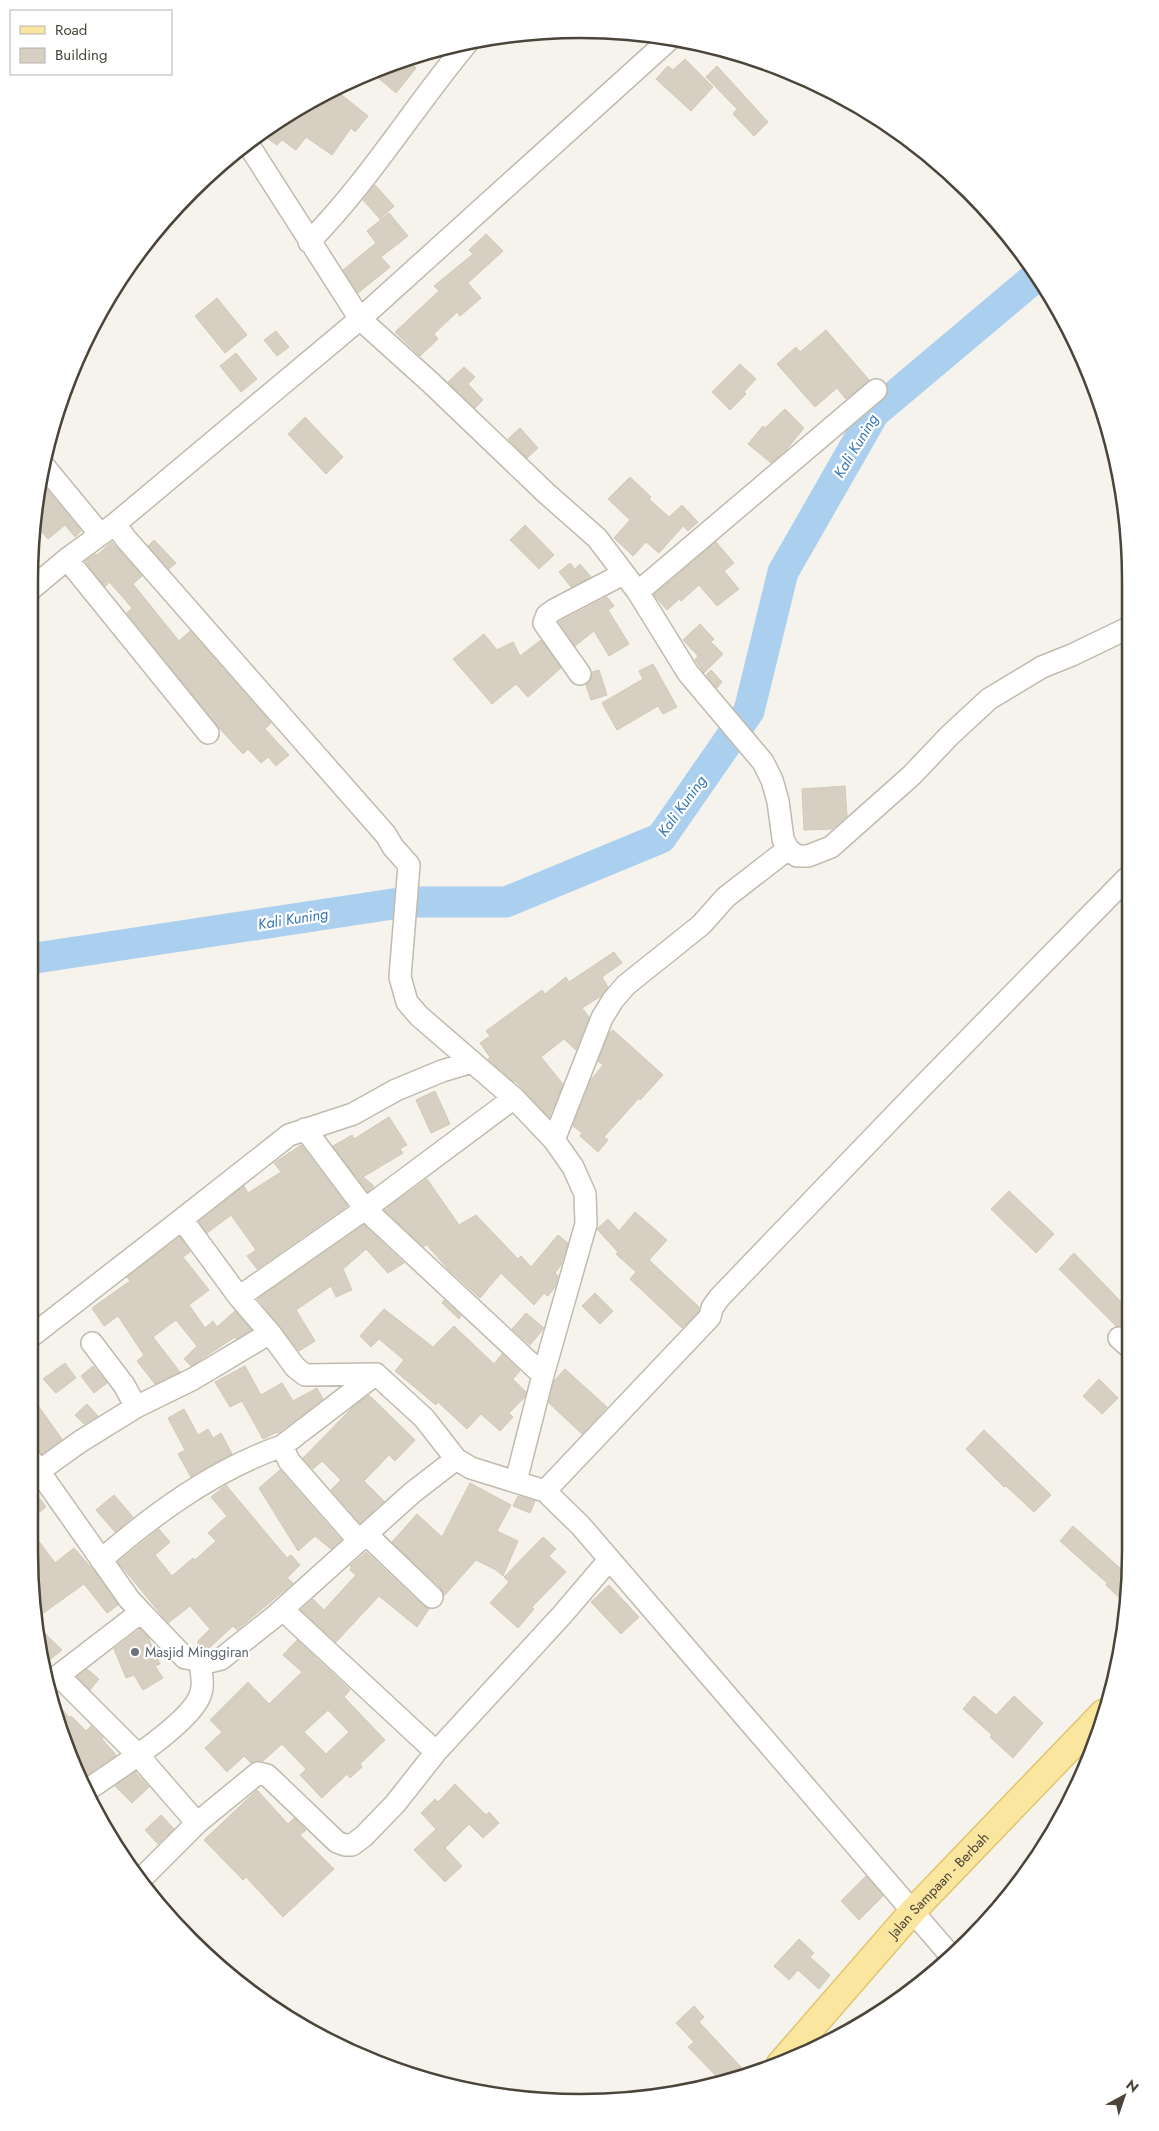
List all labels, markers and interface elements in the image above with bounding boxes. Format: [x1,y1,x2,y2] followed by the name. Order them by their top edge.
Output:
[10,10,172,75] legend
[55,19,87,41] text: Road
[55,44,107,66] text: Building
[828,409,884,482] water label: Kali Kuning
[652,770,712,841] water label: Kali Kuning
[256,902,330,935] water label: Kali Kuning
[145,1642,249,1662] place label: Masjid Minggiran
[129,1646,141,1658] marker: Masjid Minggiran
[882,1828,993,1944] street label: Jalan Sampaan - Berbah
[1099,2071,1149,2121] north arrow
[1122,2075,1143,2097] text: N

